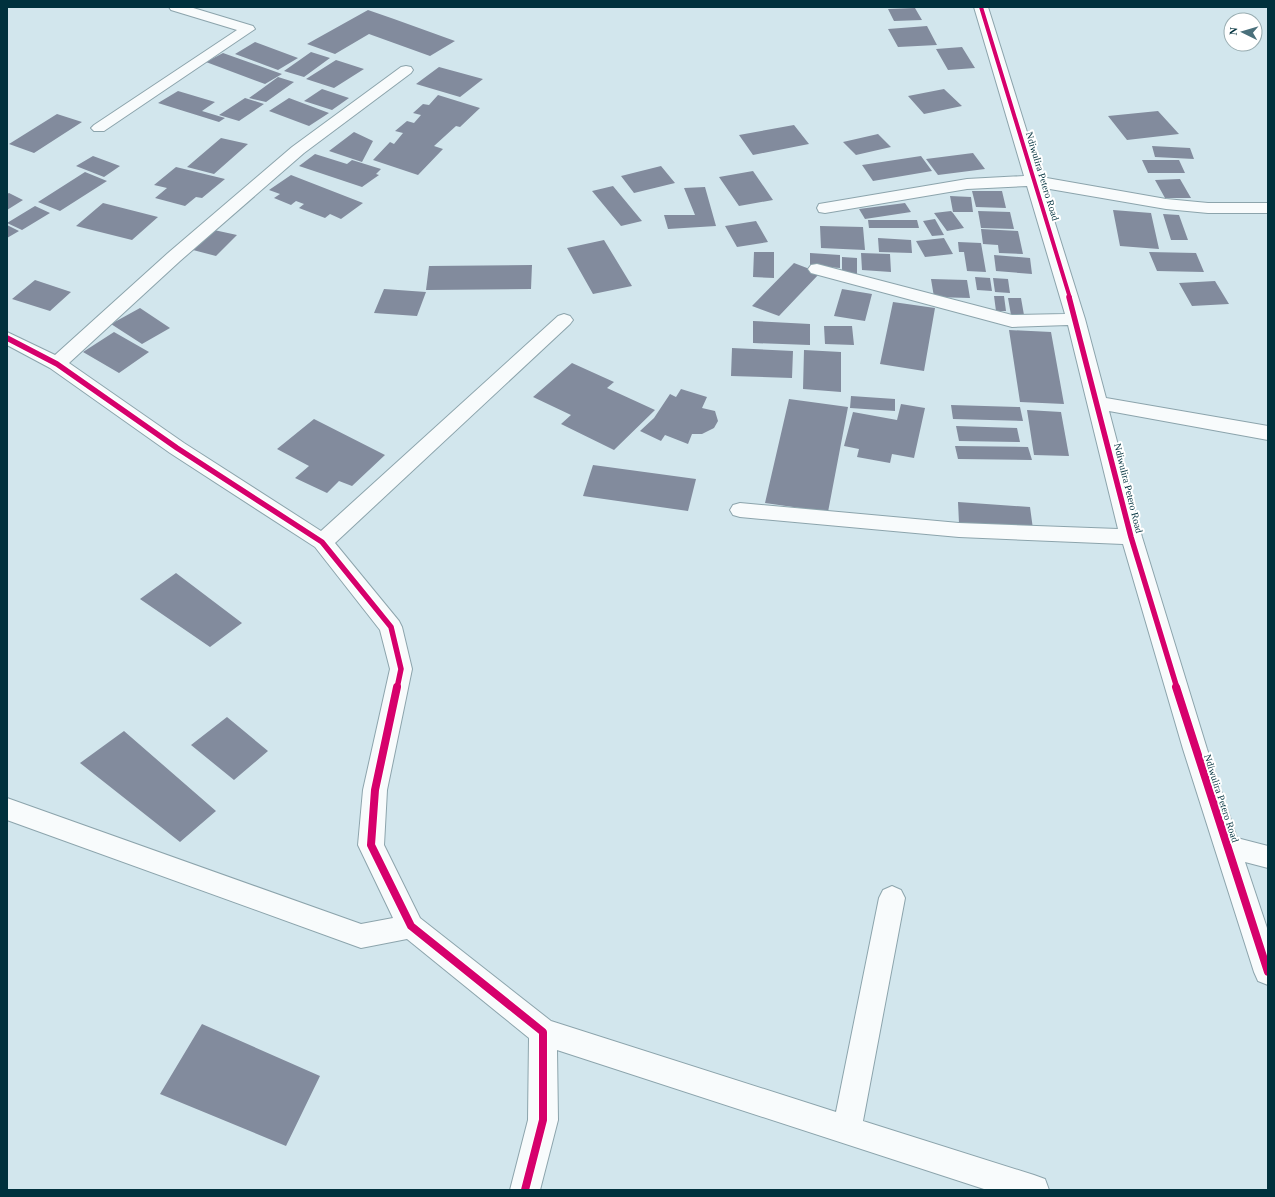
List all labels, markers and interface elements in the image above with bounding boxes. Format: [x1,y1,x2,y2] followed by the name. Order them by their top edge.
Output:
[1223,12,1263,52] north arrow
[1227,27,1239,36] text: N
[1024,130,1061,222] street label: Ndiwulira Petero Road
[1112,442,1145,534] street label: Ndiwulira Petero Road
[1202,753,1241,844] street label: Ndiwulira Petero Road

